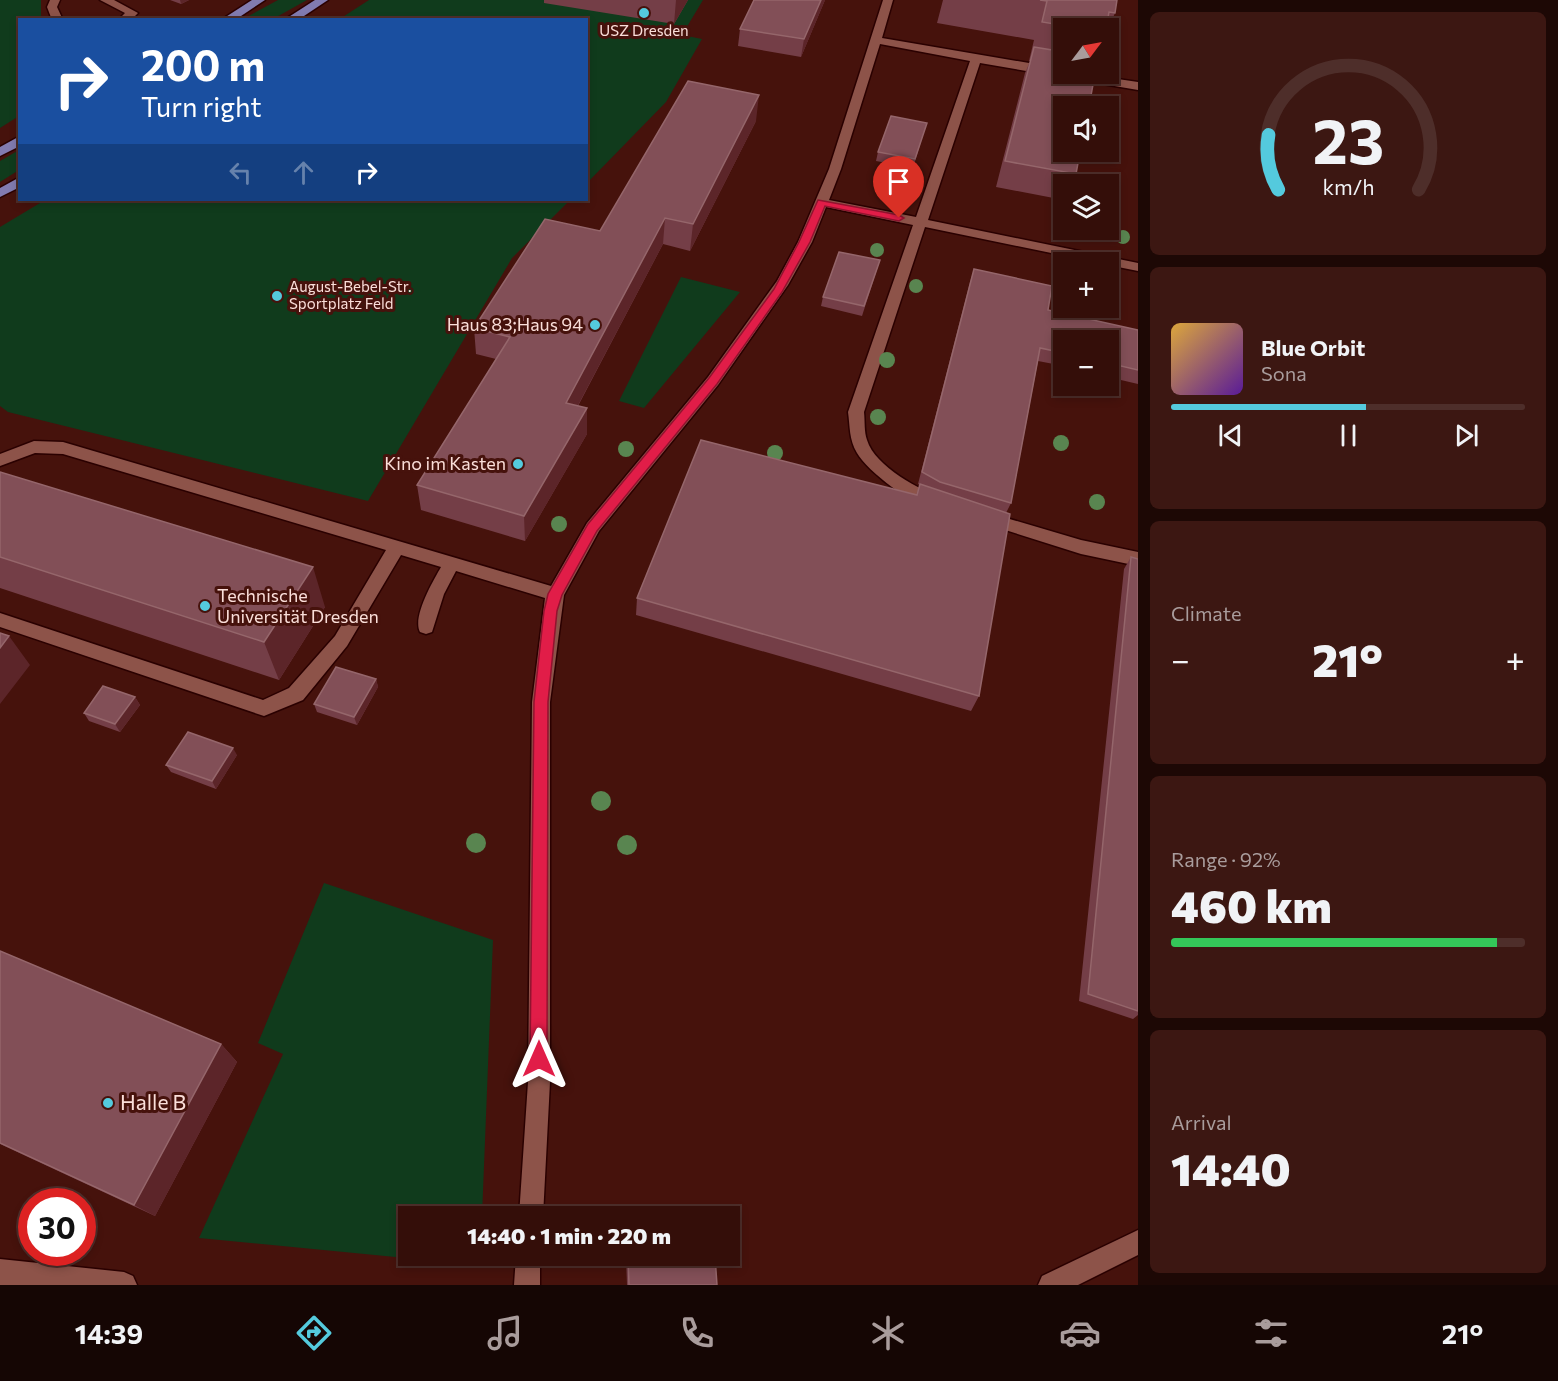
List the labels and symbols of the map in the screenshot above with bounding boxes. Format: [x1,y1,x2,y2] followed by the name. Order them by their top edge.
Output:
[637,6,651,20] marker: USZ Dresden
[1053,18,1119,84] north arrow
[599,21,689,39] place label: USZ Dresden
[873,156,924,218] pin
[289,277,411,312] place label: August-Bebel-Str. Sportplatz Feld
[270,289,284,303] marker: August-Bebel-Str. Sportplatz Feld
[447,313,583,335] place label: Haus 83;Haus 94
[588,318,602,332] marker: Haus 83;Haus 94
[384,452,506,474] place label: Kino im Kasten
[511,457,525,471] marker: Kino im Kasten
[217,584,379,627] place label: Technische Universität Dresden
[198,599,212,613] marker: Technische Universität Dresden
[507,1027,571,1091] position arrow
[120,1089,186,1114] place label: Halle B
[101,1096,115,1110] marker: Halle B
[18,1188,96,1266] speed limit sign: 30

